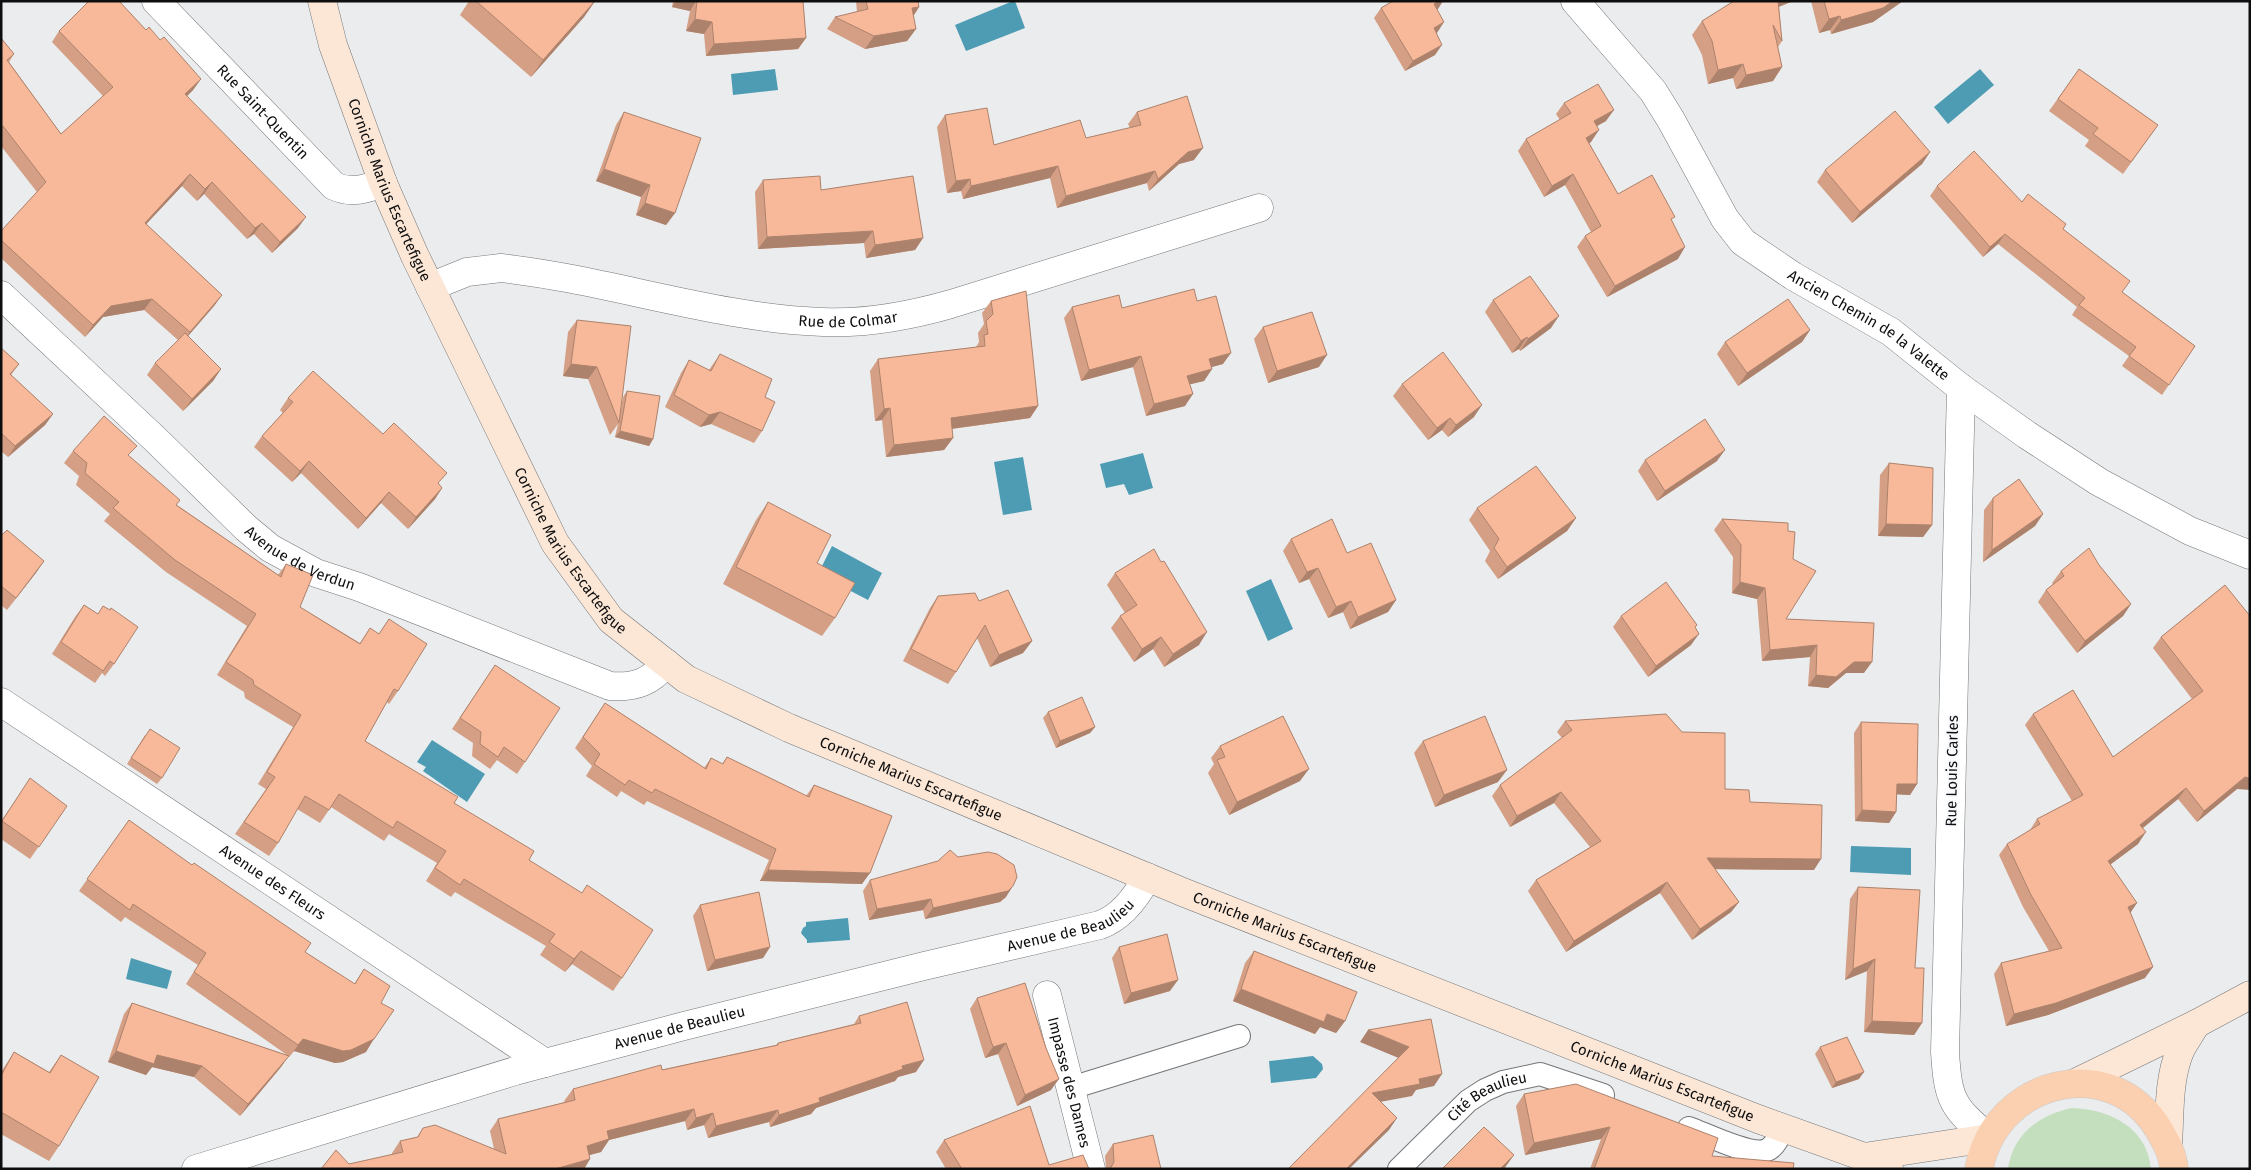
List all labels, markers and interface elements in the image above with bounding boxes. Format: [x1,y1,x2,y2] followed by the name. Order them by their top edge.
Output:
[213,61,313,163] street label: Rue Saint-Quentin
[344,96,435,284] street label: Corniche Marius Escartefigue
[1784,266,1953,384] street label: Ancien Chemin de la Valette
[798,308,899,331] street label: Rue de Colmar
[510,464,630,638] street label: Corniche Marius Escartefigue
[241,522,358,594] street label: Avenue de Verdun
[1942,715,1962,827] street label: Rue Louis Carles
[817,733,1005,825] street label: Corniche Marius Escartefigue
[216,841,329,924] street label: Avenue des Fleurs
[1190,888,1379,977] street label: Corniche Marius Escartefigue
[1005,896,1138,955] street label: Avenue de Beaulieu
[612,1002,747,1053] street label: Avenue de Beaulieu
[1044,1015,1094,1149] street label: Impasse des Dames
[1568,1037,1757,1126] street label: Corniche Marius Escartefigue
[1443,1068,1528,1125] street label: Cité Beaulieu

